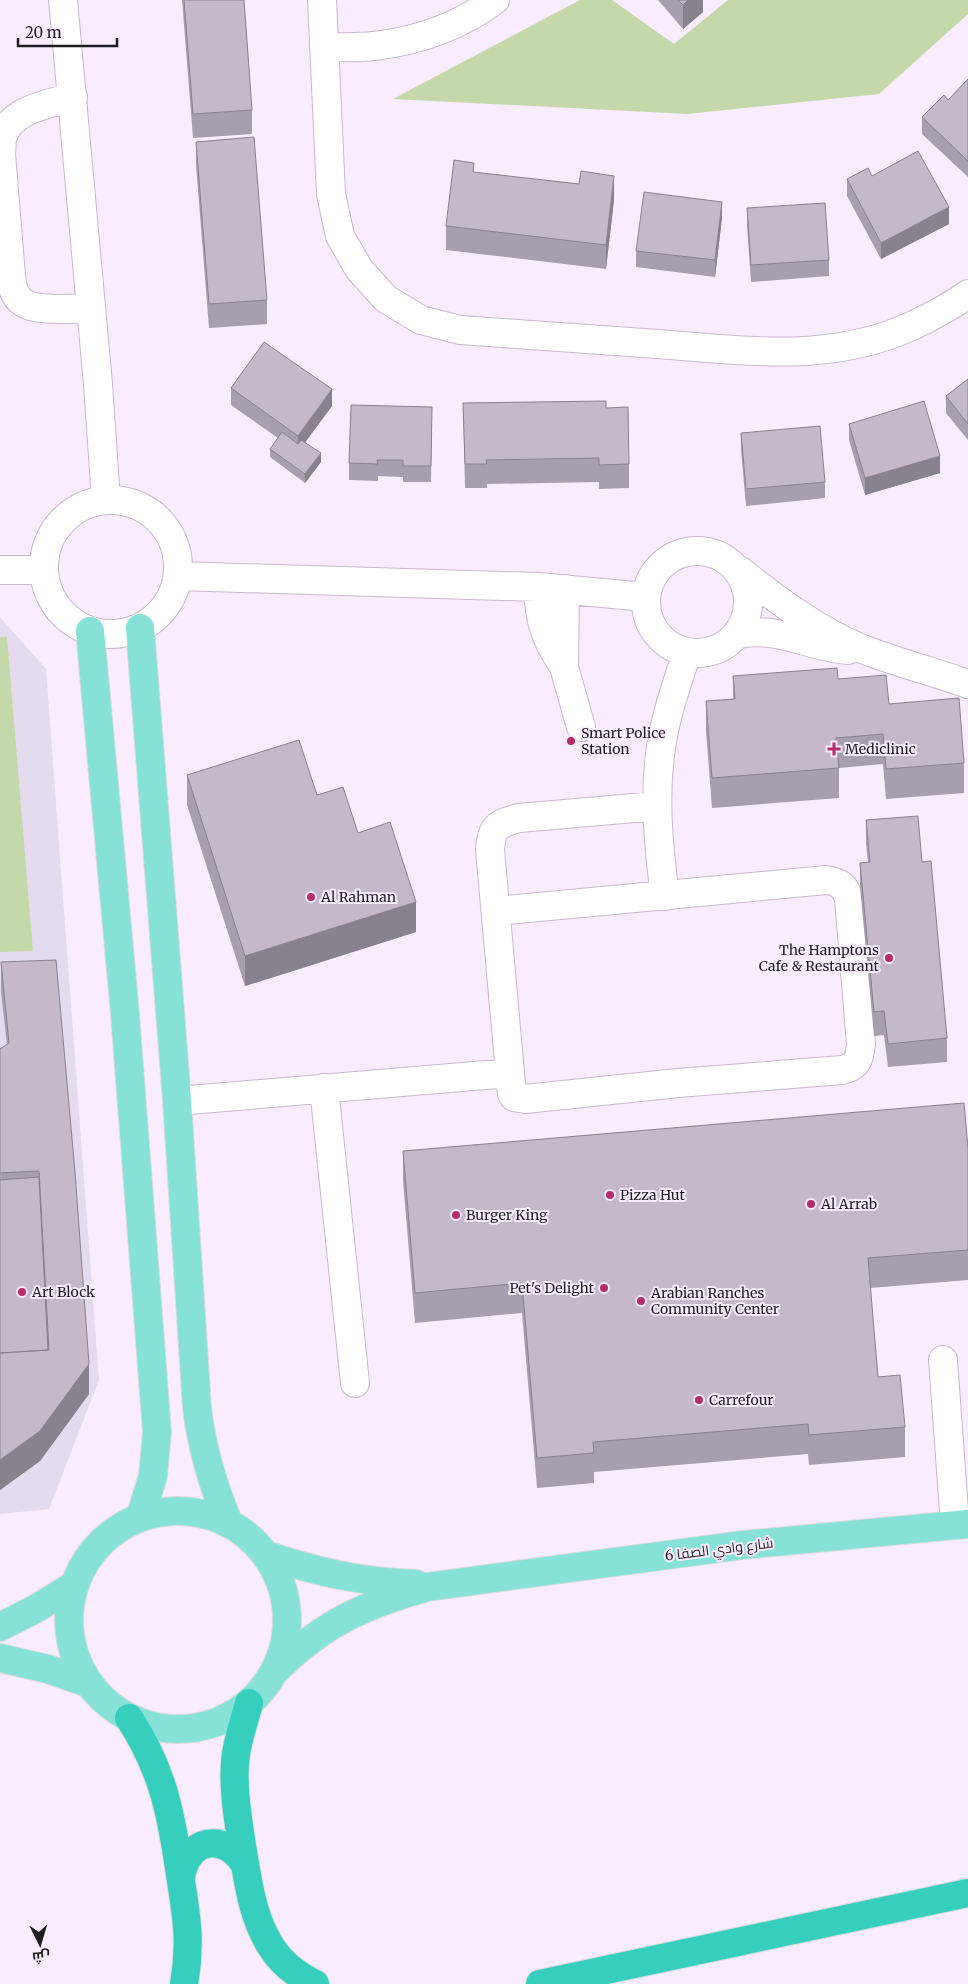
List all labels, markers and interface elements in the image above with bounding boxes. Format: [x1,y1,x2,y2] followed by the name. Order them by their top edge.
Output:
[18,15,116,47] scale bar
[25,23,62,42] text: 20 m
[581,724,666,758] place label: Smart Police Station
[565,735,577,747] marker: Smart Police Station
[845,740,916,758] place label: Mediclinic
[827,742,841,756] marker: Mediclinic
[320,888,396,906] place label: Al Rahman
[305,891,317,903] marker: Al Rahman
[759,941,880,975] place label: The Hamptons Cafe & Restaurant
[883,952,895,964] marker: The Hamptons Cafe & Restaurant
[620,1186,685,1204] place label: Pizza Hut
[604,1189,616,1201] marker: Pizza Hut
[820,1195,877,1213] place label: Al Arrab
[805,1198,817,1210] marker: Al Arrab
[466,1206,548,1224] place label: Burger King
[450,1209,462,1221] marker: Burger King
[509,1279,595,1297] place label: Pet's Delight
[598,1282,610,1294] marker: Pet's Delight
[31,1283,95,1301] place label: Art Block
[650,1284,779,1318] place label: Arabian Ranches Community Center
[16,1286,28,1298] marker: Art Block
[635,1295,647,1307] marker: Arabian Ranches Community Center
[709,1391,774,1409] place label: Carrefour
[693,1394,705,1406] marker: Carrefour
[664,1533,775,1568] street label: شارع وادي الصفا 6
[15,1919,65,1969] north arrow
[31,1947,51,1967] text: ش

